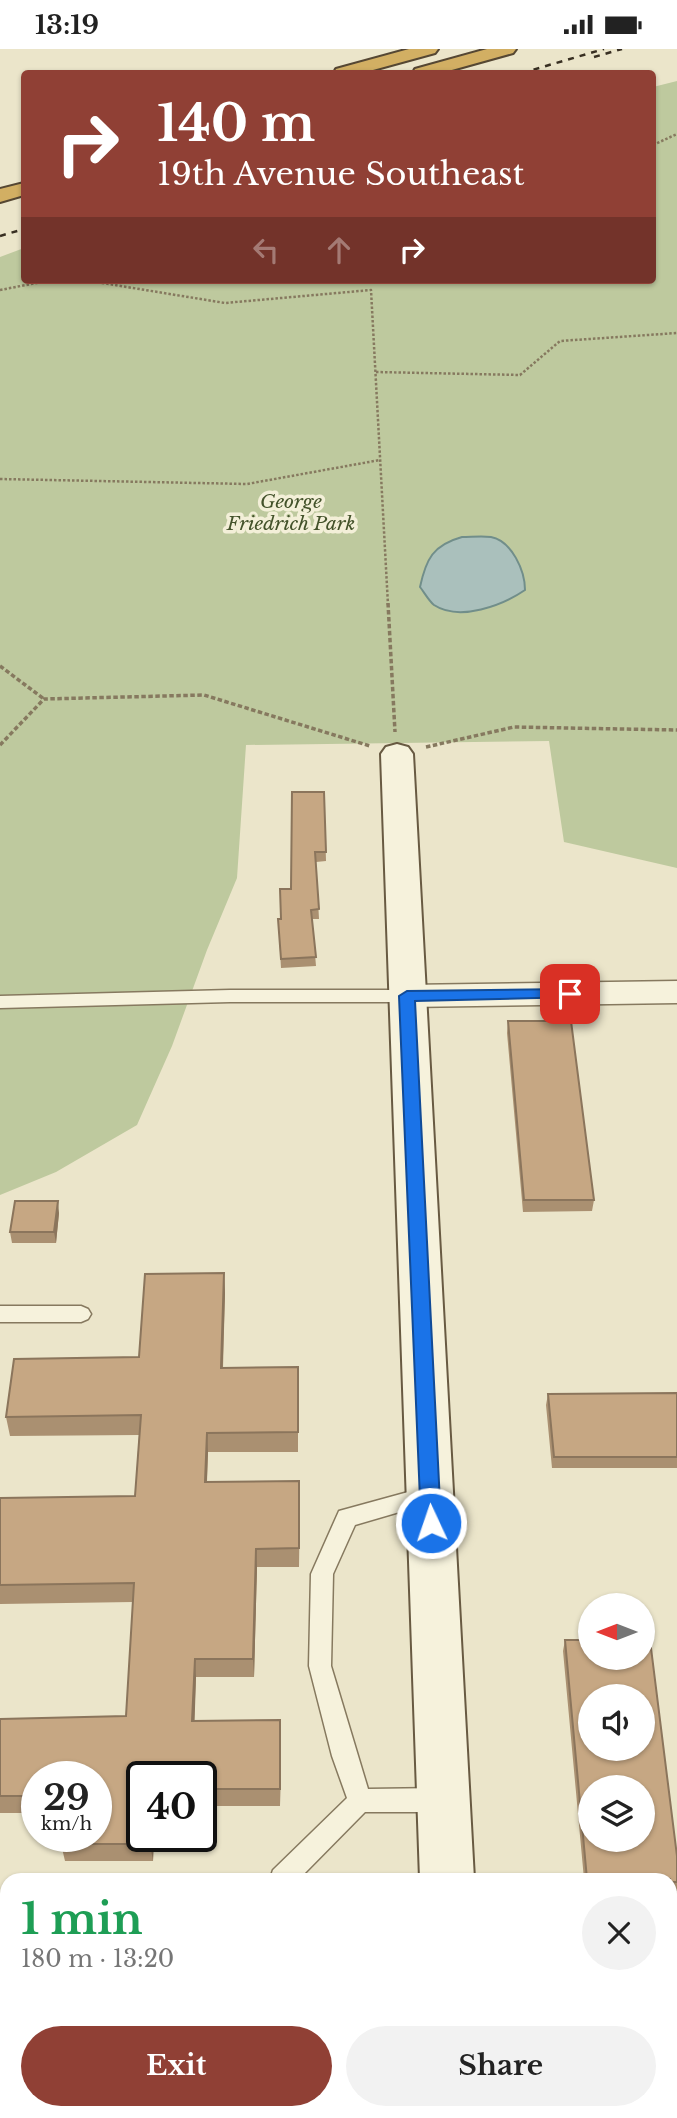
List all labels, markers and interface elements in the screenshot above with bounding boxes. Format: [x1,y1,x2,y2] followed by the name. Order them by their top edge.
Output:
[35,9,99,41] text: 13:19
[157,93,315,154] text: 140 m
[42,98,133,189] icon: right
[157,154,525,194] text: 19th Avenue Southeast
[247,231,285,269] icon: left
[320,231,358,269] icon: ahead
[393,231,431,269] icon: right
[226,490,355,535] park label: George Friedrich Park
[540,964,600,1024] pin
[551,975,589,1013] icon: arrive
[394,1486,468,1560] position arrow
[578,1593,654,1669] north arrow
[578,1593,655,1852] map controls
[578,1684,655,1761] button: sound
[126,1761,217,1852] speed limit sign: 40
[578,1775,655,1852] button: layers
[43,1776,90,1819] text: 29
[41,1813,92,1835] text: km/h
[21,1893,143,1945] text: 1 min
[582,1896,656,1970] button: close
[21,1945,174,1973] text: 180 m · 13:20
[21,2026,332,2106] button: Exit
[346,2026,656,2106] button: Share

